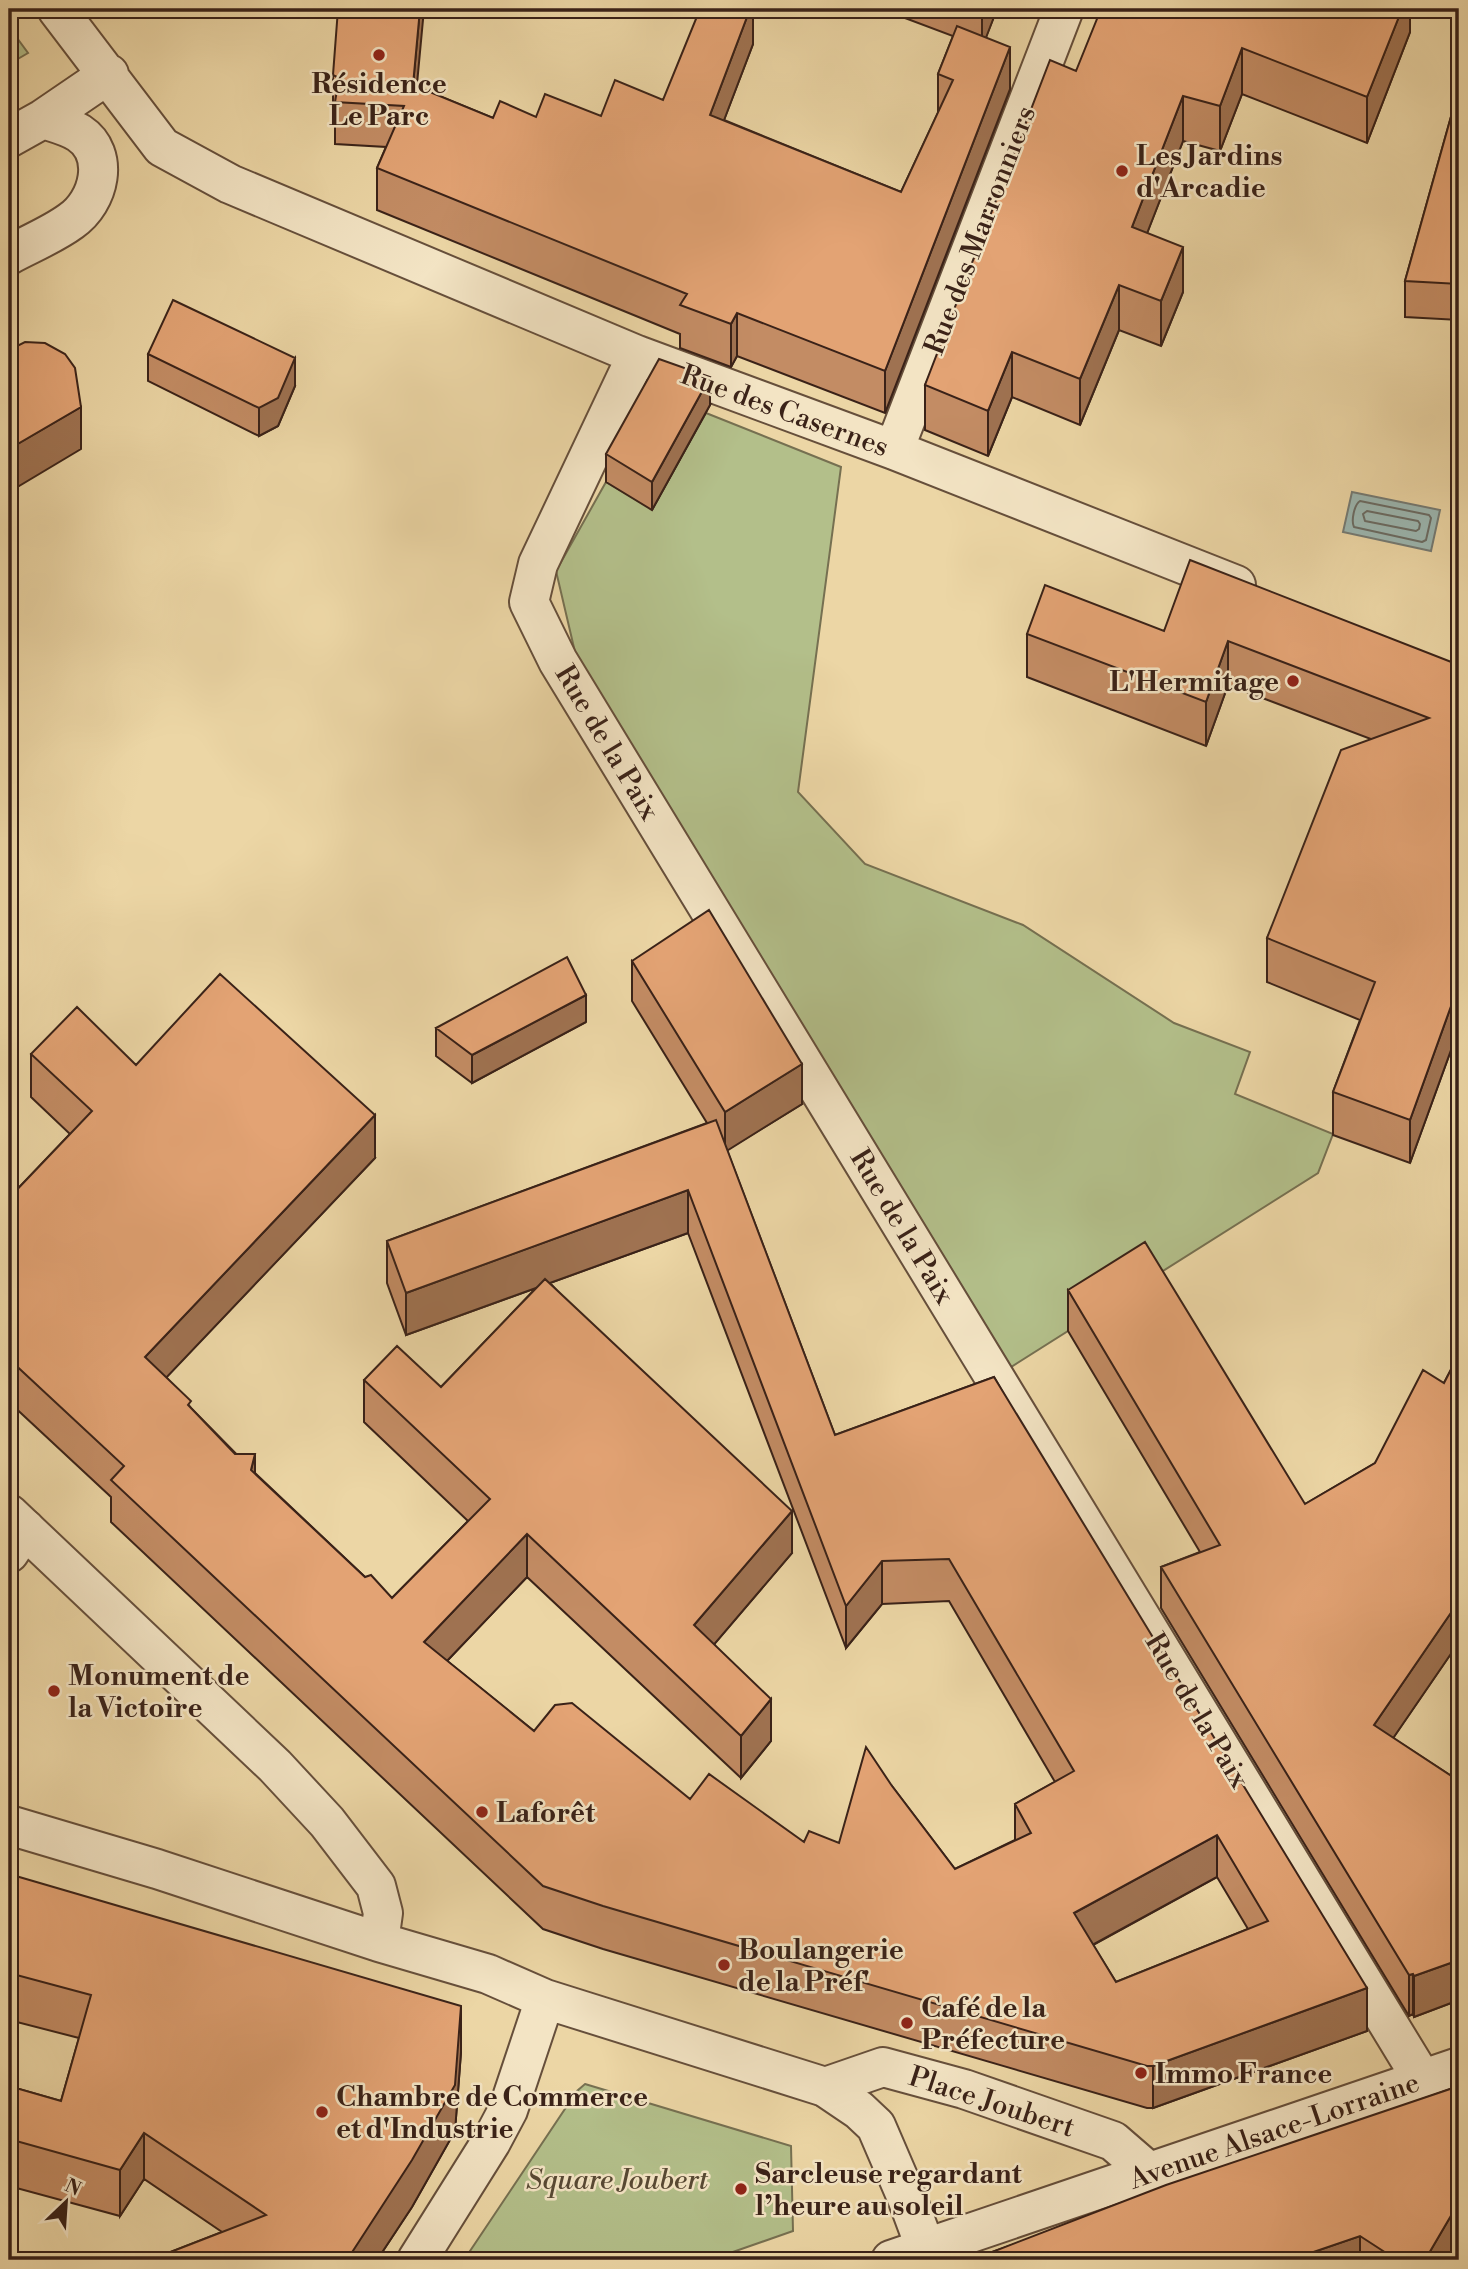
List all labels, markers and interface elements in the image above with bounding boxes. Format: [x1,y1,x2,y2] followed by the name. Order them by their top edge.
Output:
[371,47,387,63] marker: Résidence Le Parc
[311,67,447,134] place label: Résidence Le Parc
[917,101,1044,360] street label: Rue des Marronniers
[1136,139,1282,206] place label: Les Jardins d'Arcadie
[1114,163,1130,179] marker: Les Jardins d'Arcadie
[676,358,893,465] street label: Rue des Casernes
[547,659,667,827] street label: Rue de la Paix
[1109,665,1279,700] place label: L'Hermitage
[1285,673,1301,689] marker: L'Hermitage
[842,1143,962,1311] street label: Rue de la Paix
[1137,1627,1257,1795] street label: Rue de la Paix
[68,1659,250,1726] place label: Monument de la Victoire
[46,1683,62,1699] marker: Monument de la Victoire
[496,1796,596,1831] place label: Laforêt
[474,1804,490,1820] marker: Laforêt
[738,1933,904,2000] place label: Boulangerie de la Préf'
[716,1957,732,1973] marker: Boulangerie de la Préf'
[921,1991,1065,2058] place label: Café de la Préfecture
[899,2015,915,2031] marker: Café de la Préfecture
[1155,2057,1332,2092] place label: Immo France
[904,2059,1079,2146] street label: Place Joubert
[1124,2065,1424,2198] street label: Avenue Alsace-Lorraine
[1133,2065,1149,2081] marker: Immo France
[336,2080,648,2147] place label: Chambre de Commerce et d'Industrie
[314,2104,330,2120] marker: Chambre de Commerce et d'Industrie
[755,2157,1023,2224] place label: Sarcleuse regardant l’heure au soleil
[526,2163,709,2198] park label: Square Joubert
[32,2168,102,2238] north arrow
[61,2173,85,2202] text: N
[733,2181,749,2197] marker: Sarcleuse regardant l’heure au soleil

